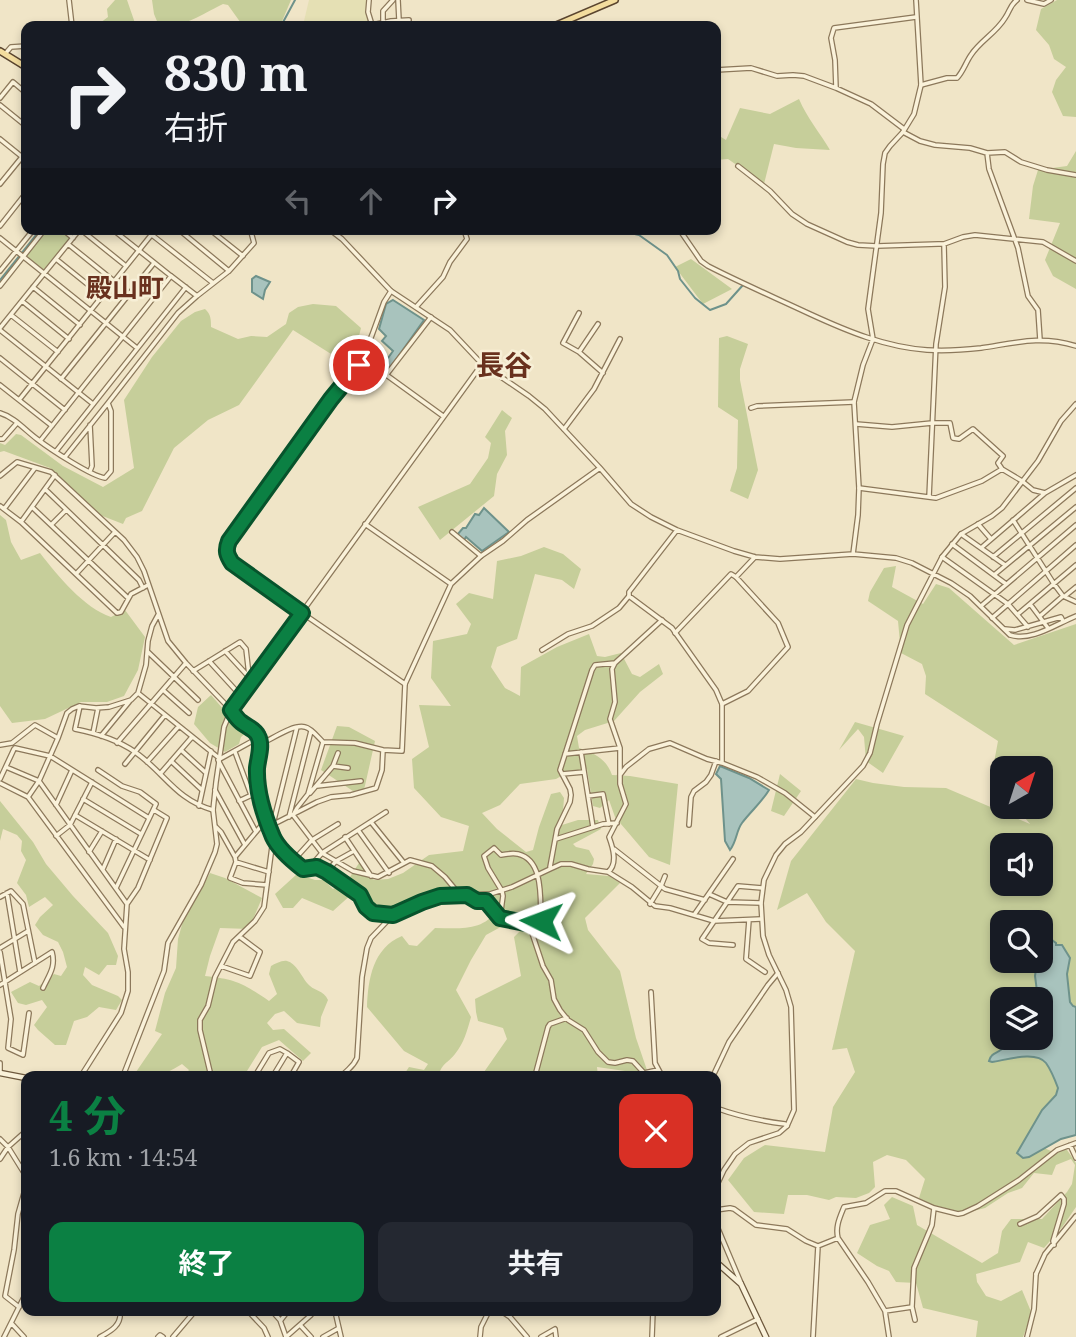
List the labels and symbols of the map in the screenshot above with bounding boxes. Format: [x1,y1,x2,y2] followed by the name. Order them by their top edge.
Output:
[86,269,164,305] district label: 殿山町
[329,335,389,395] pin
[476,345,532,383] district label: 長谷
[990,756,1054,819] north arrow
[504,884,578,958] position arrow

